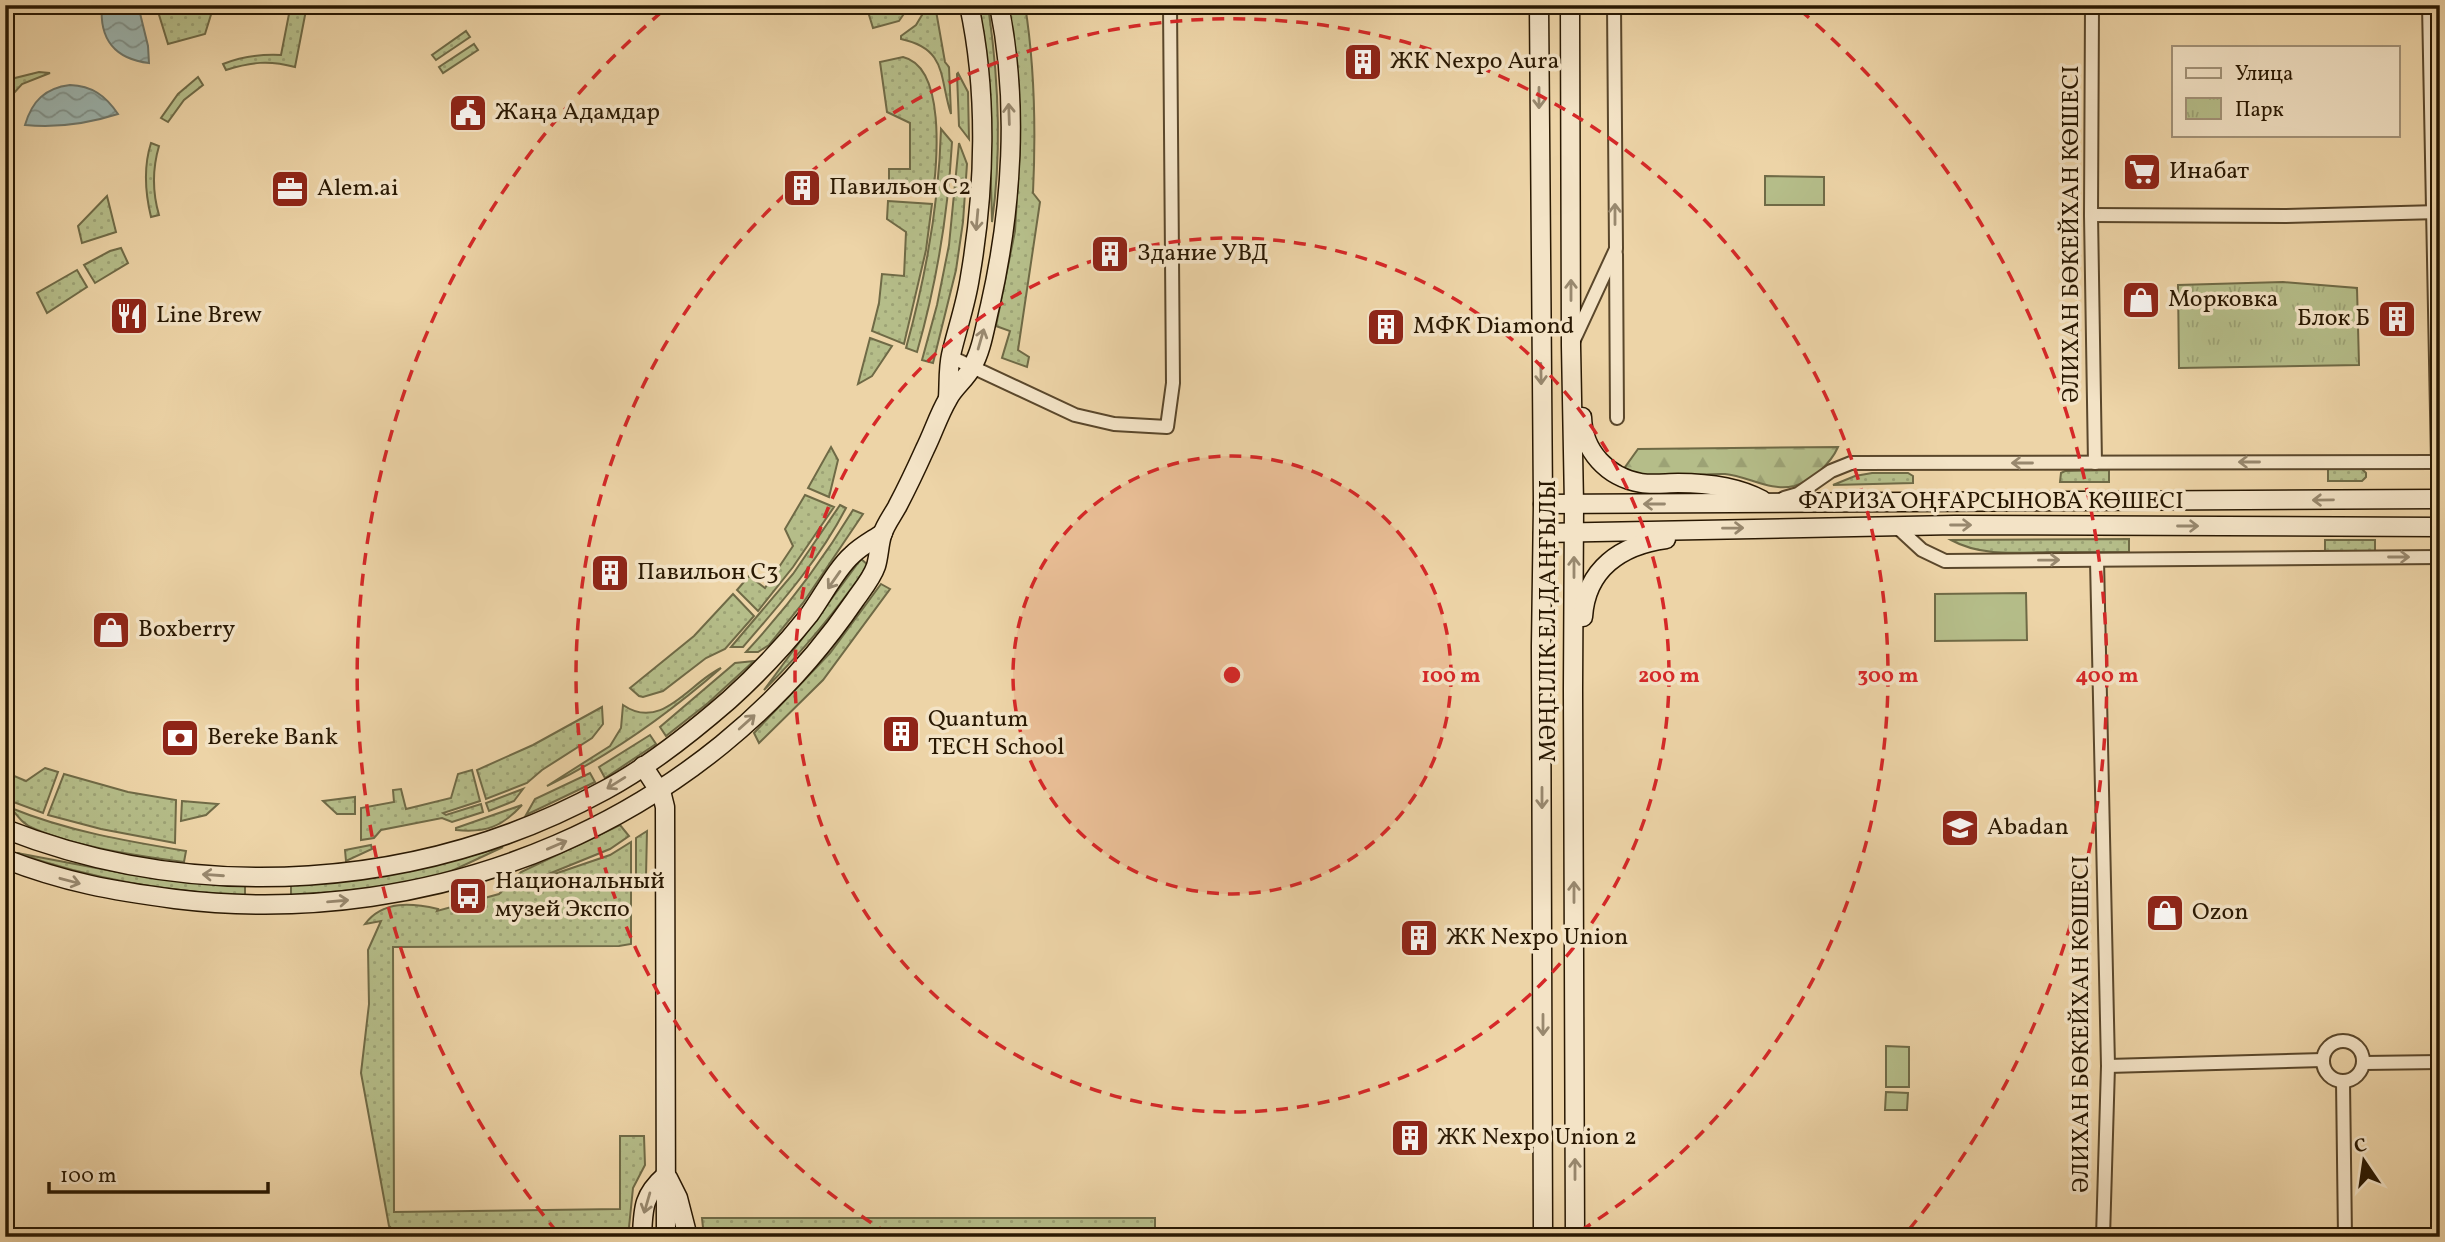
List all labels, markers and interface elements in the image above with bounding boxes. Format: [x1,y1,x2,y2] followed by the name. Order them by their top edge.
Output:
[1342,41,1384,83] building icon: ЖК Nexpo Aura
[1390,45,1559,79] place label: ЖК Nexpo Aura
[2172,46,2400,136] legend
[2235,60,2293,89] text: Улица
[2055,65,2089,403] street label: ӘЛИХАН БӨКЕЙХАН КӨШЕСІ
[1532,86,1546,109] one-way arrow
[447,92,489,134] public building icon: Жаңа Адамдар
[495,96,660,130] place label: Жаңа Адамдар
[2235,96,2284,125] text: Парк
[1003,103,1016,126] one-way arrow
[2121,151,2163,193] supermarket icon: Инабат
[2169,155,2249,189] place label: Инабат
[781,167,823,209] building icon: Павильон С2
[269,168,311,210] office icon: Alem.ai
[829,171,971,205] place label: Павильон С2
[317,172,399,206] place label: Alem.ai
[1608,202,1622,225] one-way arrow
[970,208,983,230] one-way arrow
[1089,233,1131,275] building icon: Здание УВД
[1137,237,1269,271] place label: Здание УВД
[1564,279,1578,302] one-way arrow
[2120,279,2162,321] shop icon: Морковка
[2168,283,2279,317] place label: Морковка
[108,295,150,337] restaurant icon: Line Brew
[2376,298,2418,340] building icon: Блок Б
[156,299,262,333] place label: Line Brew
[2297,302,2370,336] place label: Блок Б
[1365,306,1407,348] building icon: МФК Diamond
[1413,310,1574,344] place label: МФК Diamond
[976,329,989,351] one-way arrow
[1535,363,1548,386] one-way arrow
[2238,455,2261,469] one-way arrow
[2010,456,2033,470] one-way arrow
[1532,480,1566,762] street label: МӘҢГІЛІК ЕЛ ДАҢҒЫЛЫ
[1798,485,2184,519] street label: ФАРИЗА ОҢҒАРСЫНОВА КӨШЕСІ
[2311,493,2334,507] one-way arrow
[1643,497,1666,511] one-way arrow
[1949,518,1972,532] one-way arrow
[2177,519,2200,533] one-way arrow
[1722,522,1745,535] one-way arrow
[2387,550,2410,564] one-way arrow
[589,552,631,594] building icon: Павильон С3
[2037,553,2060,567] one-way arrow
[1567,555,1581,578] one-way arrow
[637,556,778,590] place label: Павильон С3
[827,570,841,589] one-way arrow
[90,609,132,651] shop icon: Boxberry
[138,613,235,647] place label: Boxberry
[1421,662,1481,691] text: 100 m
[1638,662,1700,691] text: 200 m
[1858,662,1918,691] text: 300 m
[2076,662,2138,691] text: 400 m
[1220,663,1244,687] centre of rings
[928,703,1065,765] place label: Quantum TECH School
[880,713,922,755] building icon: Quantum TECH School
[738,714,756,730] one-way arrow
[159,717,201,759] bank icon: Bereke Bank
[207,721,338,755] place label: Bereke Bank
[606,777,626,791] one-way arrow
[1535,786,1549,809] one-way arrow
[1939,807,1981,849] school or university icon: Abadan
[1987,811,2069,845] place label: Abadan
[546,837,567,850] one-way arrow
[2065,855,2099,1193] street label: ӘЛИХАН БӨКЕЙХАН КӨШЕСІ
[495,865,665,927] place label: Национальный музей Экспо
[202,868,225,881] one-way arrow
[58,875,81,888] one-way arrow
[447,875,489,917] bus stop icon: Национальный музей Экспо
[1567,881,1581,904] one-way arrow
[2144,892,2186,934] shop icon: Ozon
[326,895,349,908] one-way arrow
[2192,896,2249,930] place label: Ozon
[1398,917,1440,959] building icon: ЖК Nexpo Union
[1446,921,1628,955] place label: ЖК Nexpo Union
[1536,1014,1550,1037] one-way arrow
[1389,1117,1431,1159] building icon: ЖК Nexpo Union 2
[1437,1121,1637,1155] place label: ЖК Nexpo Union 2
[2330,1126,2400,1196] north arrow
[2352,1132,2370,1160] text: С
[49,1151,268,1195] scale bar
[1568,1157,1582,1180] one-way arrow
[60,1162,117,1191] text: 100 m
[639,1191,652,1213] one-way arrow

